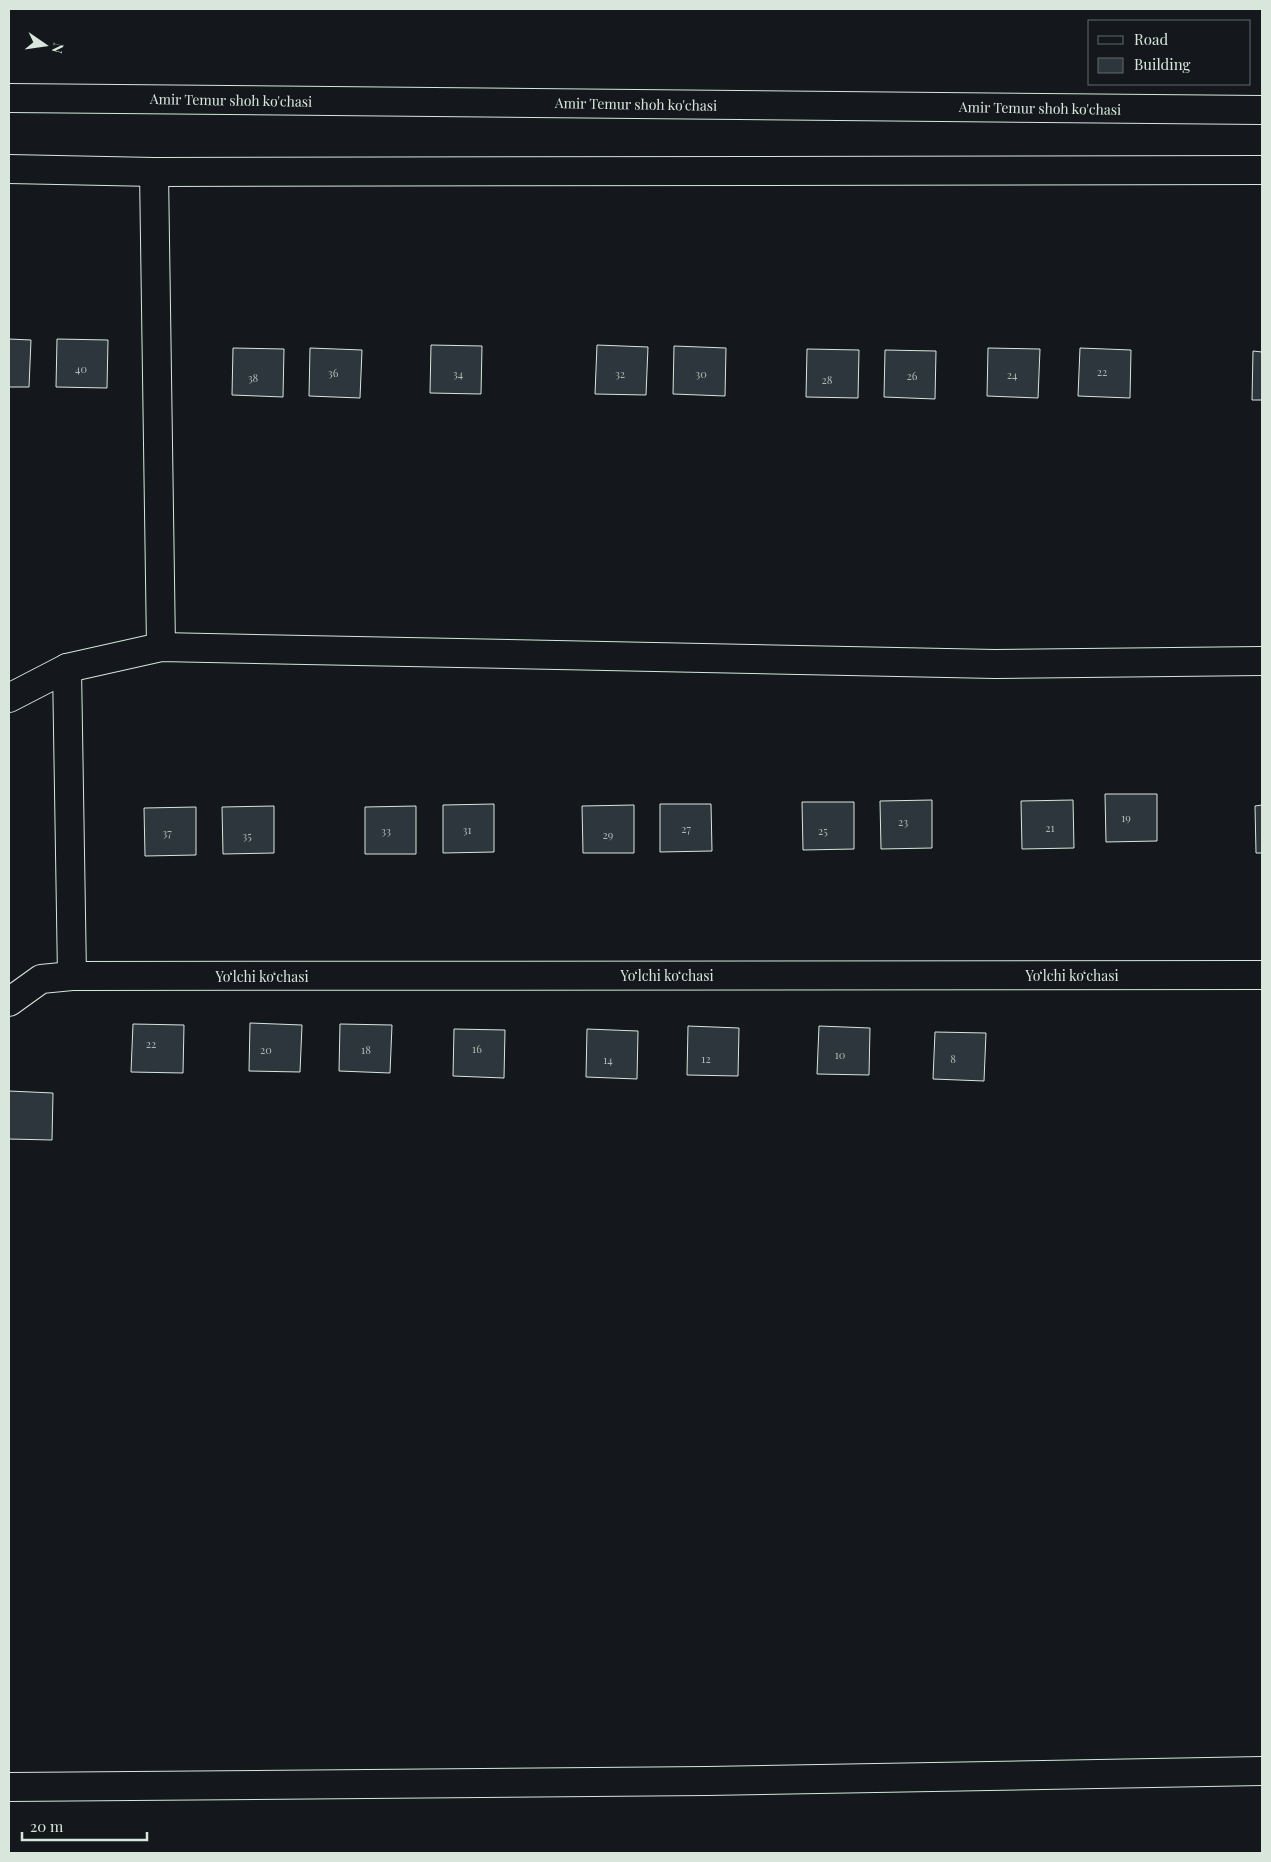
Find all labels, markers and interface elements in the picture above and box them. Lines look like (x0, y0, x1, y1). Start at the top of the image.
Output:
north arrow (20, 20, 70, 70)
legend (1088, 20, 1251, 85)
text: Road (1134, 29, 1168, 49)
text: N (48, 41, 69, 55)
text: Building (1134, 54, 1191, 74)
street label: Amir Temur shoh ko'chasi (149, 89, 312, 111)
street label: Amir Temur shoh ko'chasi (554, 93, 717, 115)
street label: Amir Temur shoh ko'chasi (958, 97, 1121, 119)
house number: 40 (75, 361, 87, 376)
house number: 22 (1097, 364, 1107, 379)
house number: 36 (328, 365, 339, 380)
house number: 34 (453, 366, 464, 381)
house number: 32 (615, 366, 625, 381)
house number: 30 (695, 366, 707, 381)
house number: 24 (1007, 367, 1018, 382)
house number: 26 (907, 368, 918, 383)
house number: 38 (248, 370, 259, 385)
house number: 28 (822, 372, 833, 387)
house number: 19 (1121, 810, 1131, 825)
house number: 23 (898, 814, 908, 829)
house number: 21 (1045, 820, 1055, 835)
house number: 27 (681, 821, 691, 836)
house number: 31 (462, 822, 472, 837)
house number: 33 (381, 823, 391, 838)
house number: 25 (818, 823, 828, 838)
house number: 37 (162, 825, 172, 840)
house number: 29 (603, 827, 614, 842)
house number: 35 (242, 828, 252, 843)
street label: Yoʻlchi koʻchasi (619, 966, 714, 985)
street label: Yoʻlchi koʻchasi (1024, 966, 1119, 985)
street label: Yoʻlchi koʻchasi (214, 967, 309, 986)
house number: 22 (146, 1036, 156, 1051)
house number: 16 (472, 1041, 482, 1056)
house number: 20 (260, 1042, 272, 1057)
house number: 18 (361, 1042, 371, 1057)
house number: 10 (835, 1047, 846, 1062)
house number: 12 (701, 1051, 711, 1066)
house number: 8 (950, 1051, 956, 1066)
house number: 14 (603, 1052, 613, 1067)
scale bar (22, 1810, 148, 1842)
text: 20 m (30, 1816, 64, 1836)

